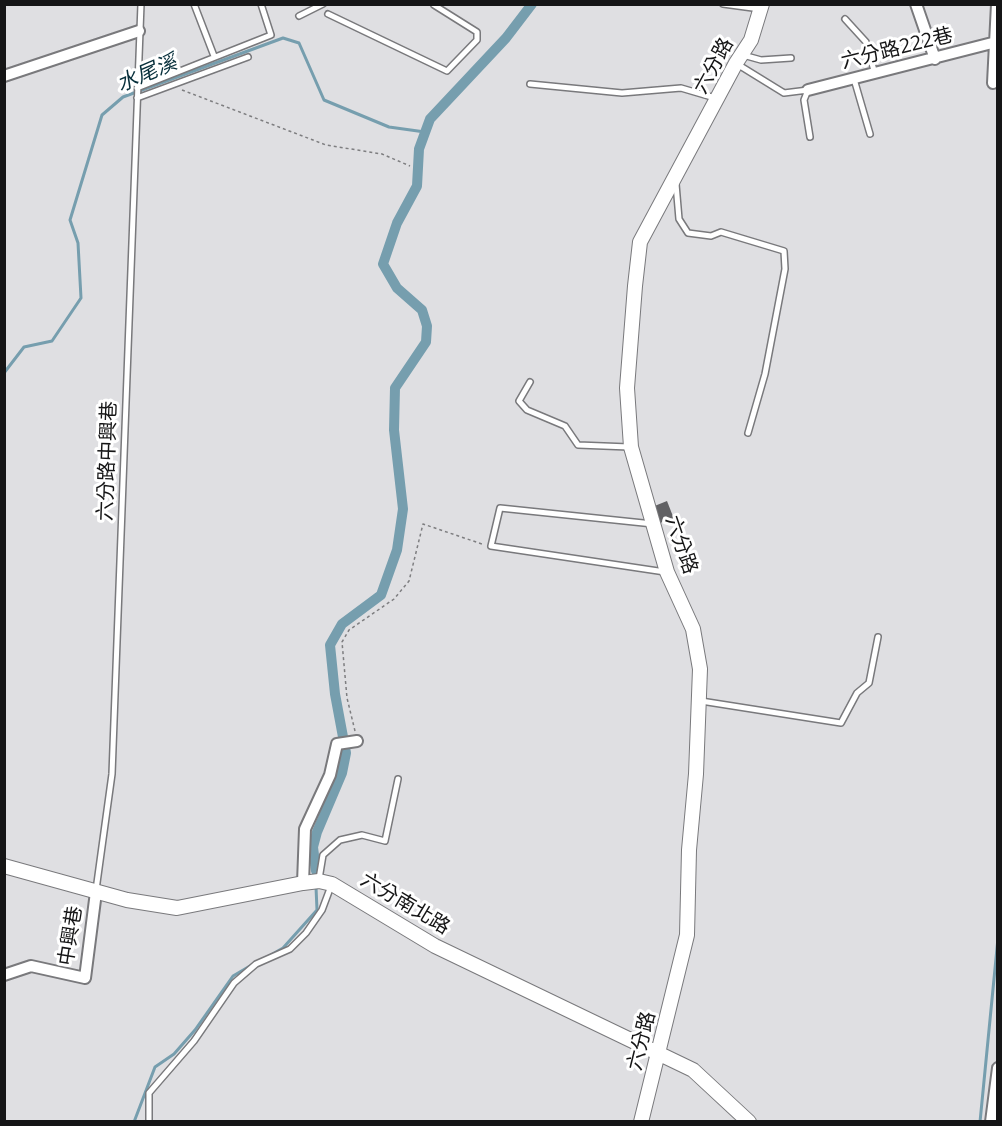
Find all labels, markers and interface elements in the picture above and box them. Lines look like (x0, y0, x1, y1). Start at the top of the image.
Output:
street label: 六分路222巷 (839, 24, 955, 74)
street label: 六分路 (689, 34, 739, 98)
water label: 水尾溪 (113, 50, 181, 98)
street label: 六分路中興巷 (94, 401, 122, 521)
street label: 六分路 (660, 513, 702, 577)
street label: 六分南北路 (356, 868, 454, 940)
street label: 中興巷 (54, 904, 88, 968)
street label: 六分路 (623, 1009, 661, 1073)

